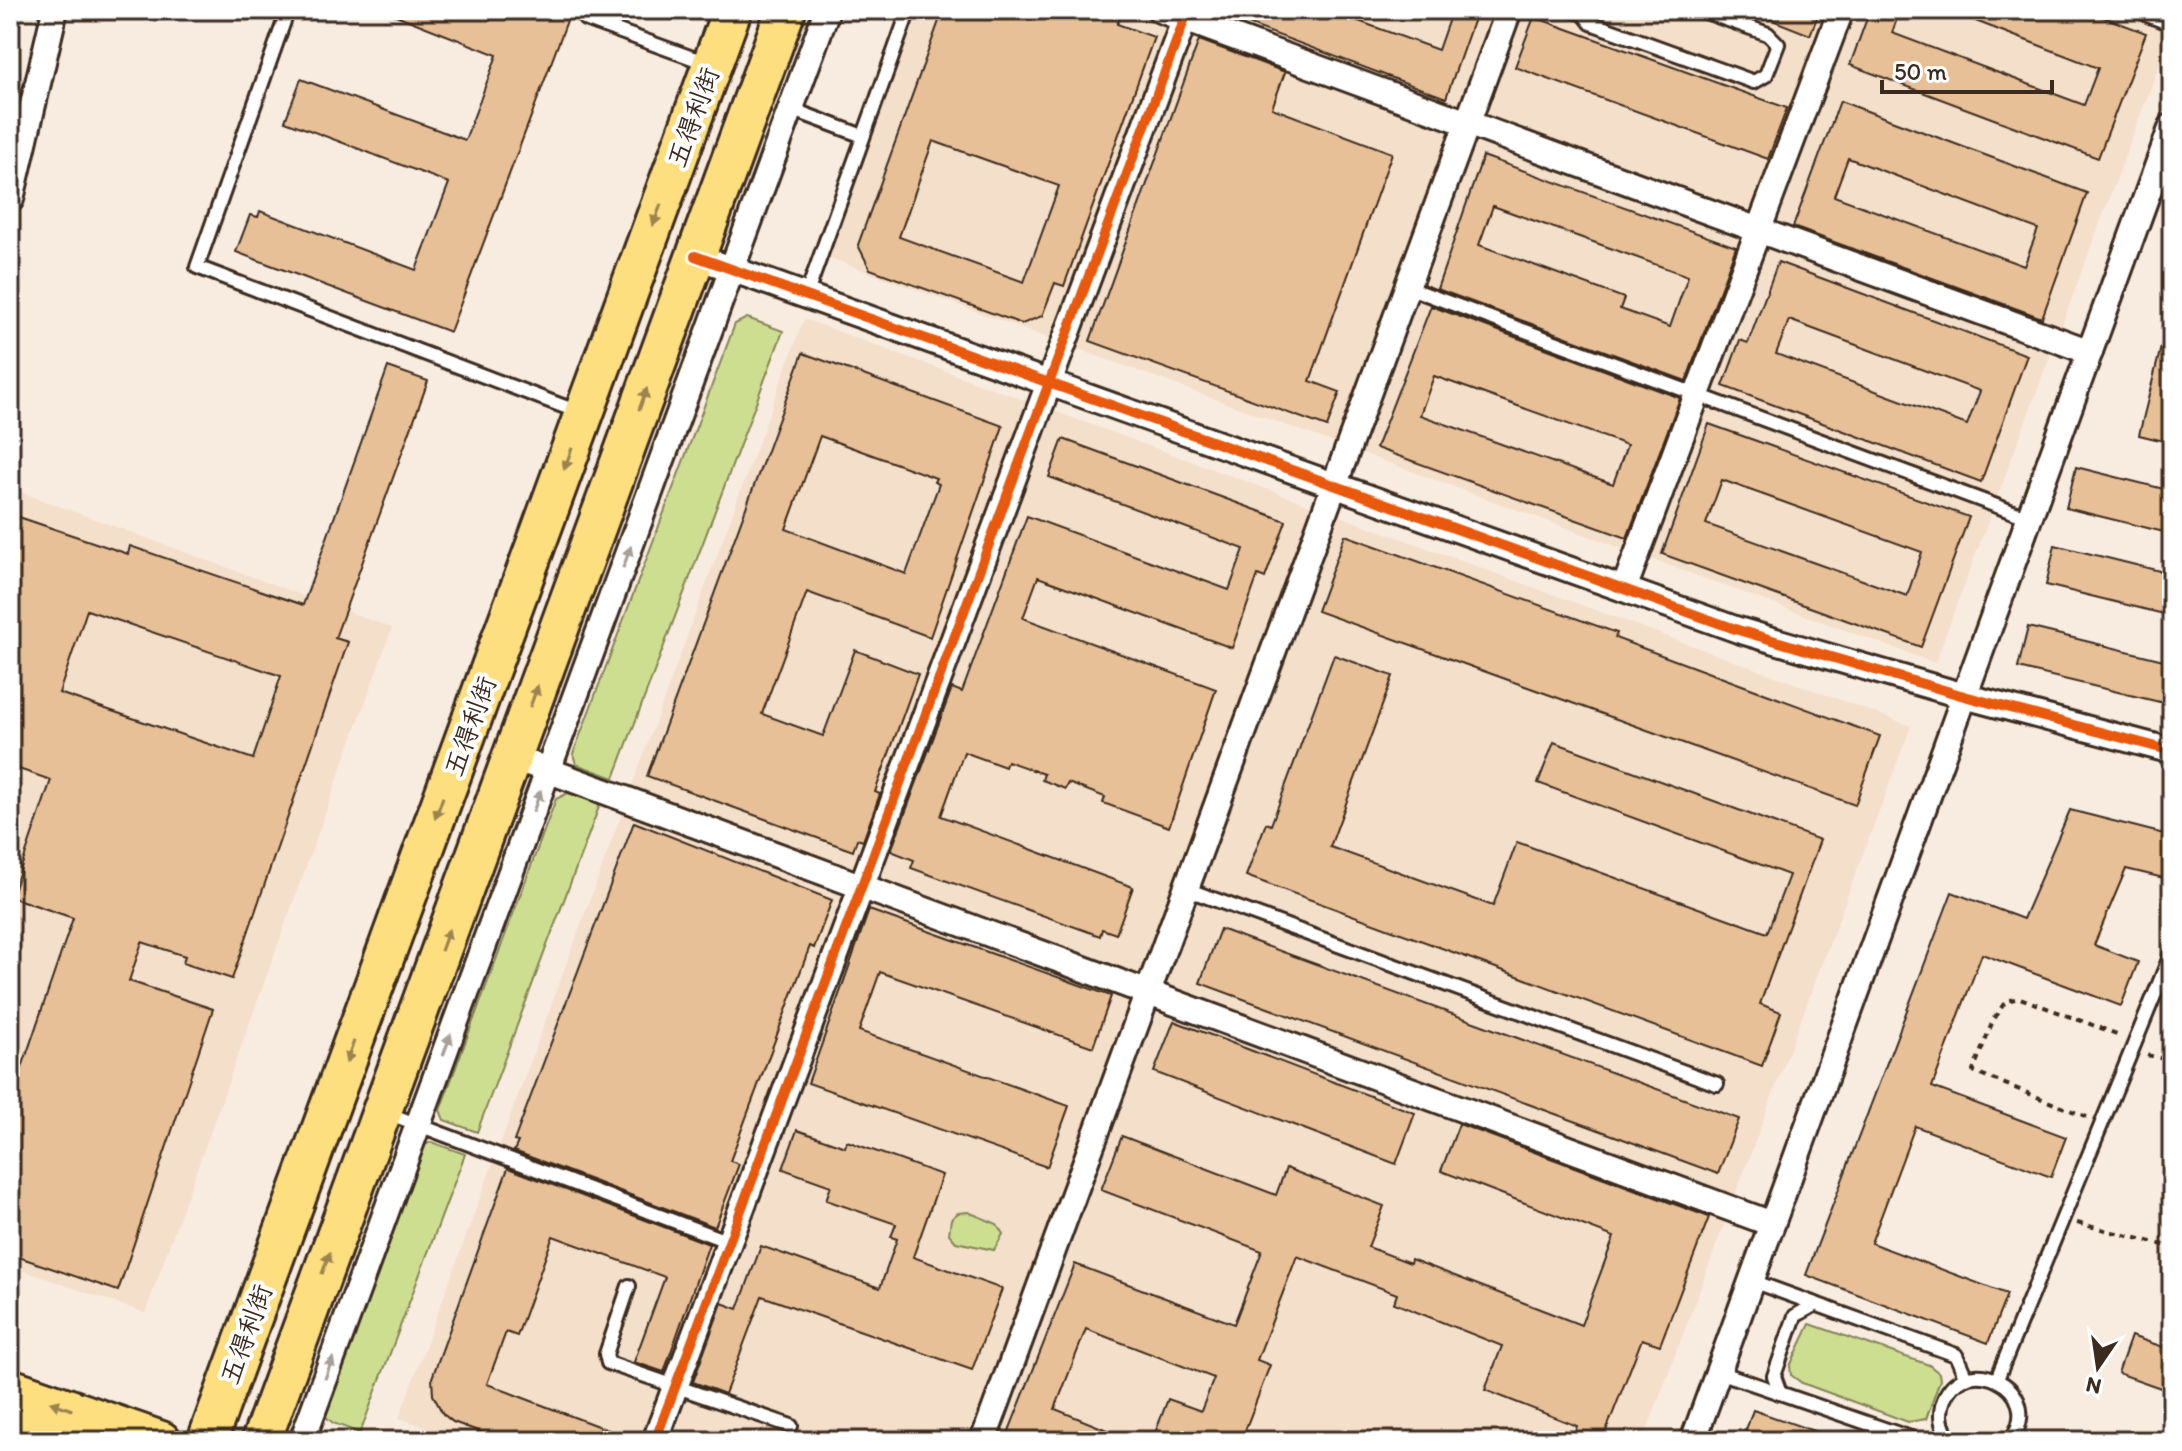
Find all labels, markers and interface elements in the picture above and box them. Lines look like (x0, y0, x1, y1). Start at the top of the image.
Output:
scale bar (1882, 44, 2052, 94)
text: 50 m (1894, 57, 1947, 86)
street label: 五得利街 (660, 63, 726, 171)
one-way arrow (650, 203, 663, 227)
one-way arrow (637, 387, 650, 411)
one-way arrow (561, 447, 573, 471)
one-way arrow (621, 545, 634, 569)
street label: 五得利街 (437, 672, 503, 780)
one-way arrow (528, 684, 541, 708)
one-way arrow (531, 789, 544, 813)
one-way arrow (432, 796, 445, 820)
one-way arrow (439, 928, 451, 952)
one-way arrow (442, 1033, 454, 1057)
one-way arrow (343, 1040, 355, 1064)
one-way arrow (320, 1250, 333, 1274)
street label: 五得利街 (213, 1280, 279, 1388)
north arrow (2058, 1327, 2138, 1407)
one-way arrow (323, 1356, 336, 1380)
text: N (2083, 1371, 2104, 1401)
one-way arrow (49, 1399, 73, 1412)

